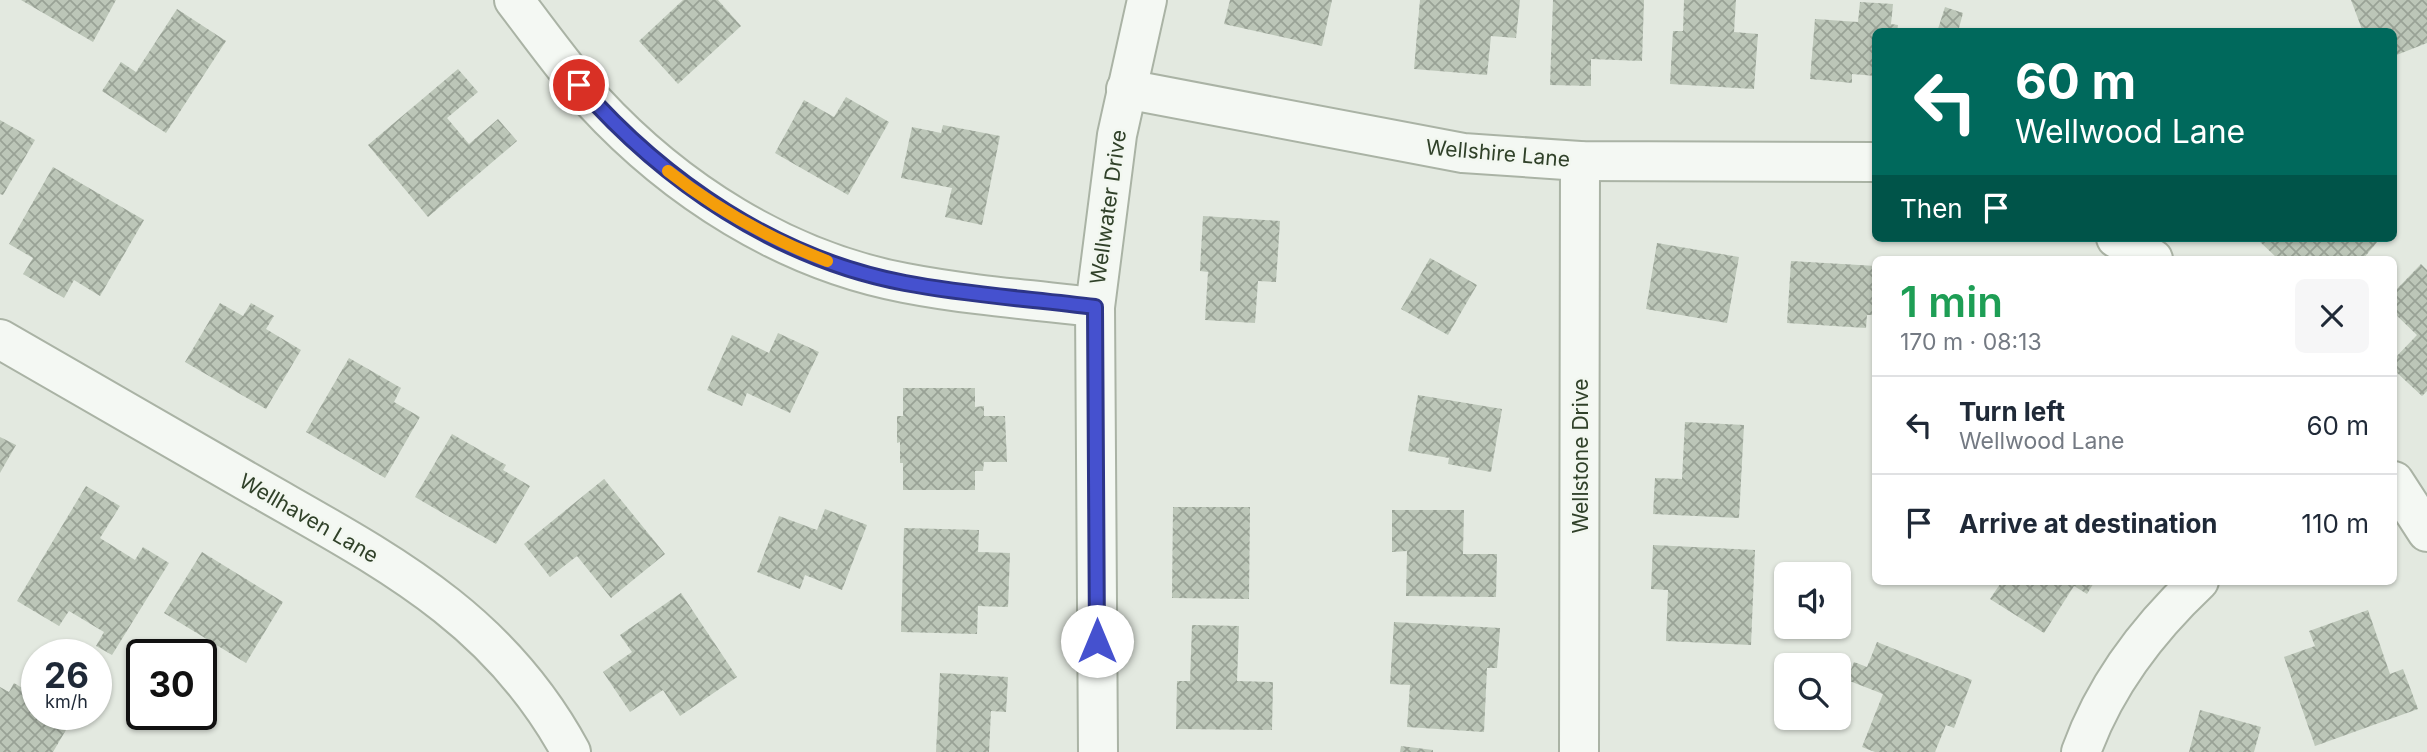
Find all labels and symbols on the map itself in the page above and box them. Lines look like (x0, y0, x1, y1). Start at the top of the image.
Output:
pin (549, 55, 609, 115)
street label: Wellwater Drive (1085, 128, 1131, 286)
street label: Wellshire Lane (1425, 134, 1571, 172)
street label: Wellstone Drive (1568, 378, 1593, 534)
street label: Wellhaven Lane (235, 468, 383, 568)
position arrow (1060, 604, 1134, 678)
speed limit sign: 30 (126, 639, 217, 730)

